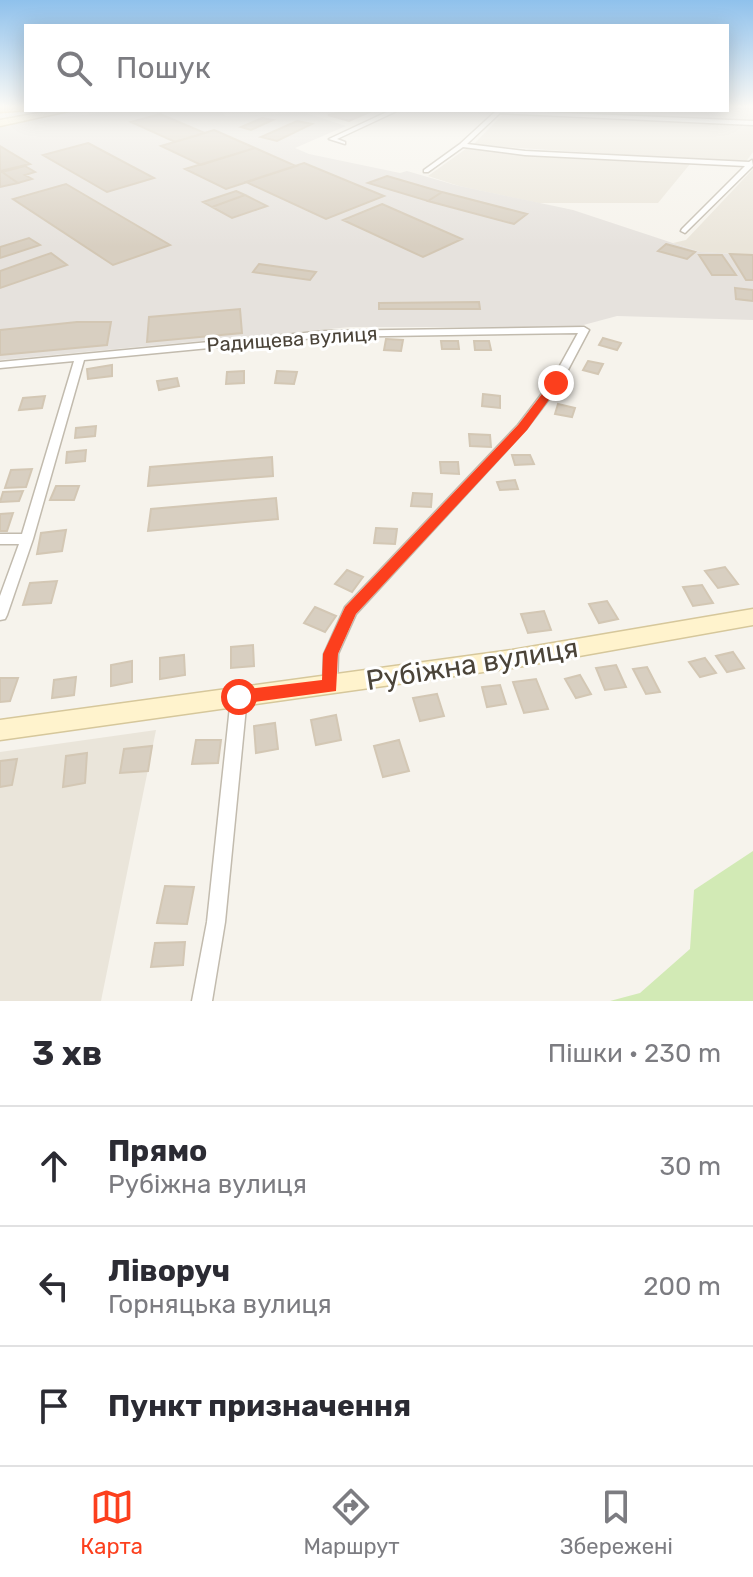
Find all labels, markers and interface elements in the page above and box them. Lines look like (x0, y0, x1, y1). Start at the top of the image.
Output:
search box (24, 24, 729, 112)
icon: search (52, 46, 96, 90)
text: Пошук (116, 50, 211, 86)
street label: Радищева вулиця (206, 321, 378, 357)
route end (538, 365, 574, 401)
street label: Рубіжна вулиця (364, 631, 580, 697)
route start (221, 679, 257, 715)
text: 3 хв (32, 1033, 102, 1074)
text: Пішки · 230 m (548, 1038, 721, 1069)
text: Прямо (108, 1133, 207, 1169)
icon: ahead (32, 1144, 76, 1188)
text: 30 m (659, 1151, 721, 1182)
text: Рубіжна вулиця (108, 1169, 307, 1200)
text: Ліворуч (108, 1253, 230, 1289)
icon: left (32, 1264, 76, 1308)
text: 200 m (643, 1271, 721, 1302)
text: Горняцька вулиця (108, 1289, 332, 1320)
icon: arrive (32, 1384, 76, 1428)
text: Пункт призначення (108, 1388, 411, 1424)
tab: Карта (80, 1485, 143, 1560)
tab: Маршрут (303, 1485, 399, 1560)
tab: Збережені (560, 1485, 673, 1560)

